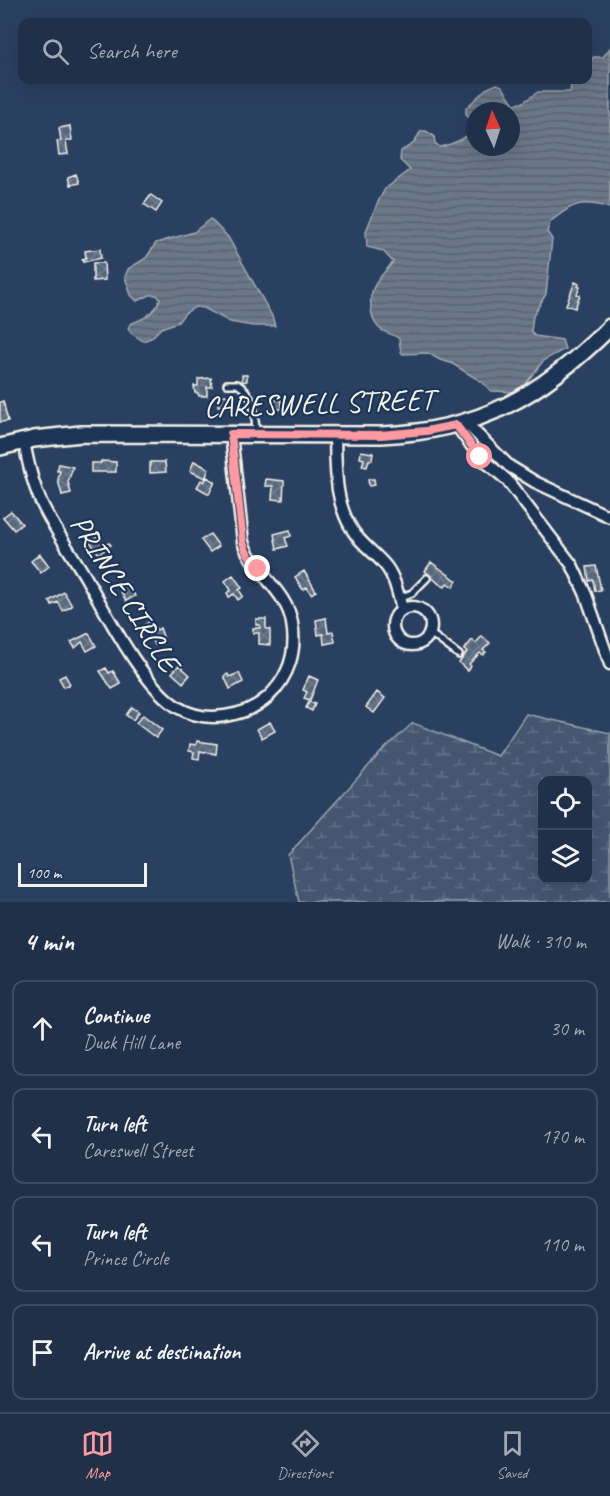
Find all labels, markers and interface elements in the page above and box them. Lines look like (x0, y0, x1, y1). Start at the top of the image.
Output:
search box (18, 18, 592, 84)
icon: search (39, 35, 72, 68)
text: Search here (87, 37, 177, 65)
north arrow (466, 102, 520, 156)
street label: CARESWELL STREET (203, 380, 441, 426)
route start (466, 443, 492, 469)
street label: PRINCE CIRCLE (62, 508, 190, 682)
route end (244, 555, 270, 581)
map controls (538, 776, 592, 884)
button: locate (538, 776, 592, 830)
button: layers (538, 830, 592, 884)
scale bar (18, 860, 147, 888)
text: 100 m (27, 863, 61, 883)
text: 4 min (24, 925, 74, 958)
text: Walk · 310 m (496, 929, 586, 954)
text: Continue (83, 1002, 149, 1030)
icon: ahead (26, 1012, 59, 1045)
text: 30 m (550, 1016, 584, 1041)
text: Duck Hill Lane (83, 1030, 180, 1055)
text: Turn left (83, 1110, 147, 1138)
icon: left (26, 1120, 59, 1153)
text: 170 m (541, 1124, 584, 1149)
text: Careswell Street (83, 1138, 193, 1163)
text: Turn left (83, 1218, 147, 1246)
icon: left (26, 1228, 59, 1261)
text: 110 m (541, 1232, 584, 1257)
text: Prince Circle (83, 1246, 168, 1271)
icon: arrive (26, 1336, 59, 1369)
text: Arrive at destination (83, 1338, 240, 1366)
tab: Map (81, 1427, 114, 1483)
tab: Directions (277, 1427, 333, 1483)
tab: Saved (496, 1427, 529, 1483)

